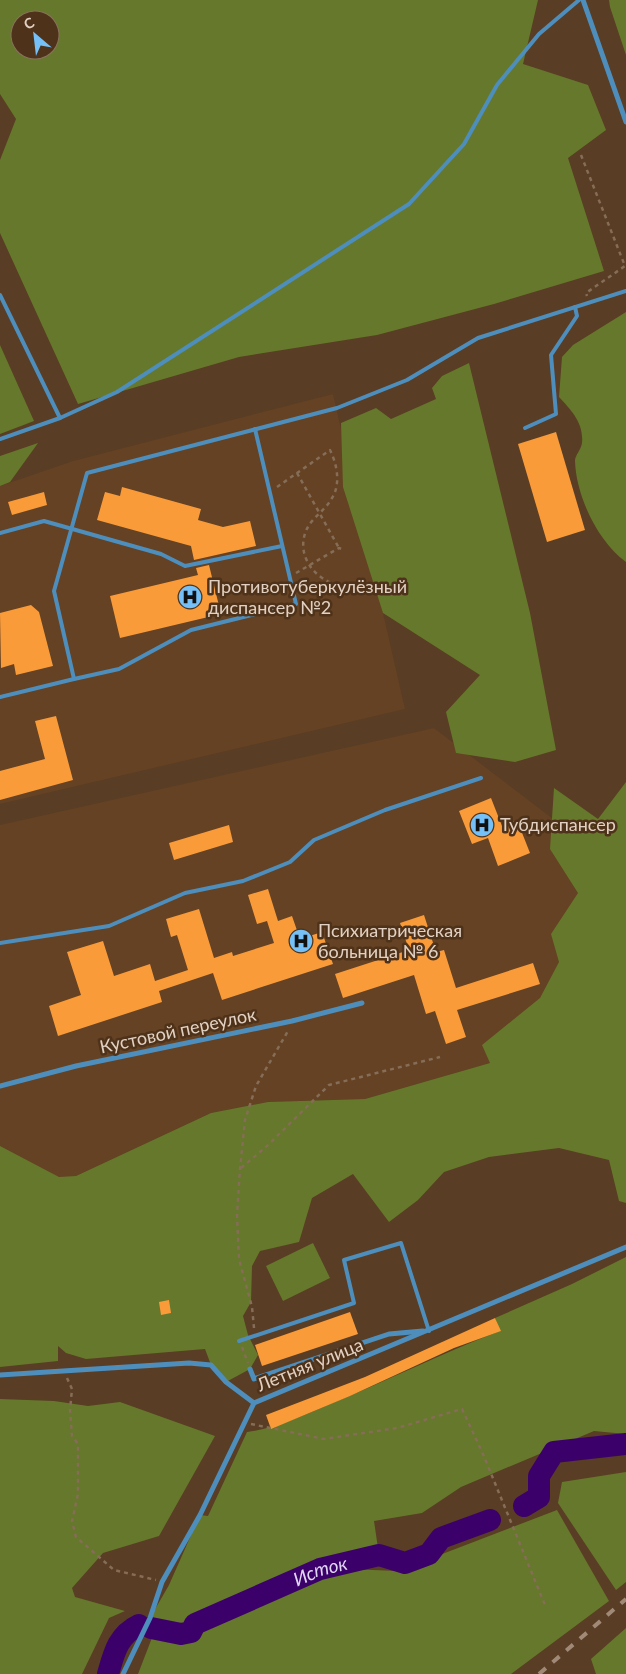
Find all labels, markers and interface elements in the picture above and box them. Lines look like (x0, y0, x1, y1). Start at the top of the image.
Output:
north arrow (10, 10, 60, 60)
text: С (21, 13, 37, 33)
place label: Противотуберкулёзный диспансер №2 (208, 575, 407, 618)
hospital icon: Противотуберкулёзный диспансер №2 (177, 584, 203, 610)
hospital icon: Тубдиспансер (469, 812, 495, 838)
place label: Тубдиспансер (500, 813, 616, 835)
place label: Психиатрическая больница № 6 (318, 919, 462, 962)
hospital icon: Психиатрическая больница № 6 (288, 928, 314, 954)
street label: Кустовой переулок (98, 1003, 259, 1057)
street label: Летняя улица (252, 1333, 366, 1396)
water label: Исток (289, 1551, 350, 1590)

